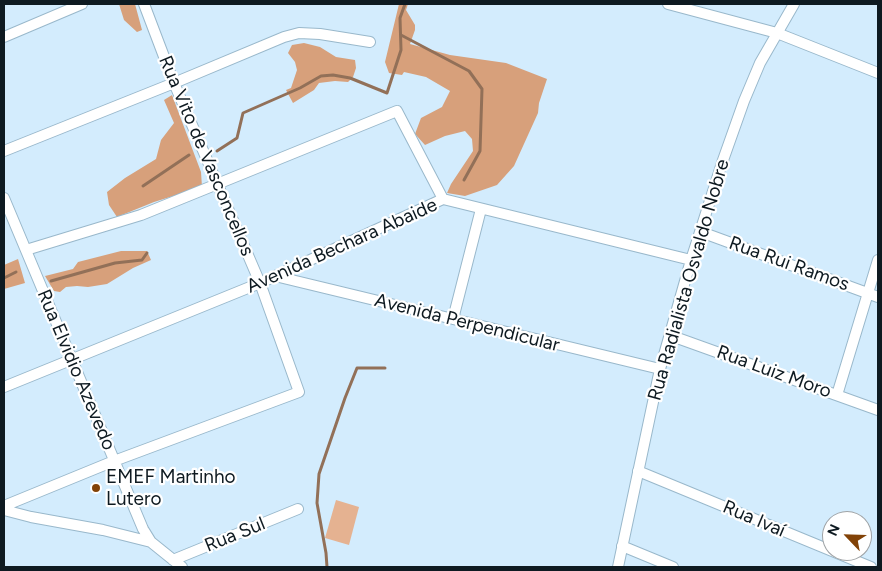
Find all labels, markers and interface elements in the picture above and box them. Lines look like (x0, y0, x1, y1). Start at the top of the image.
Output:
street label: Rua Vito de Vasconcellos (153, 52, 259, 260)
street label: Rua Radialista Osvaldo Nobre (644, 157, 734, 403)
street label: Avenida Bechara Abaide (243, 194, 441, 298)
street label: Rua Rui Ramos (726, 232, 852, 296)
street label: Rua Elvidio Azevedo (32, 286, 120, 454)
street label: Avenida Perpendicular (372, 289, 562, 357)
street label: Rua Luiz Moro (714, 341, 834, 403)
place label: EMEF Martinho Lutero (106, 466, 236, 510)
marker: EMEF Martinho Lutero (90, 482, 102, 494)
street label: Rua Ivaí (719, 496, 789, 542)
north arrow (822, 511, 872, 561)
street label: Rua Sul (201, 513, 269, 557)
text: N (824, 522, 844, 539)

